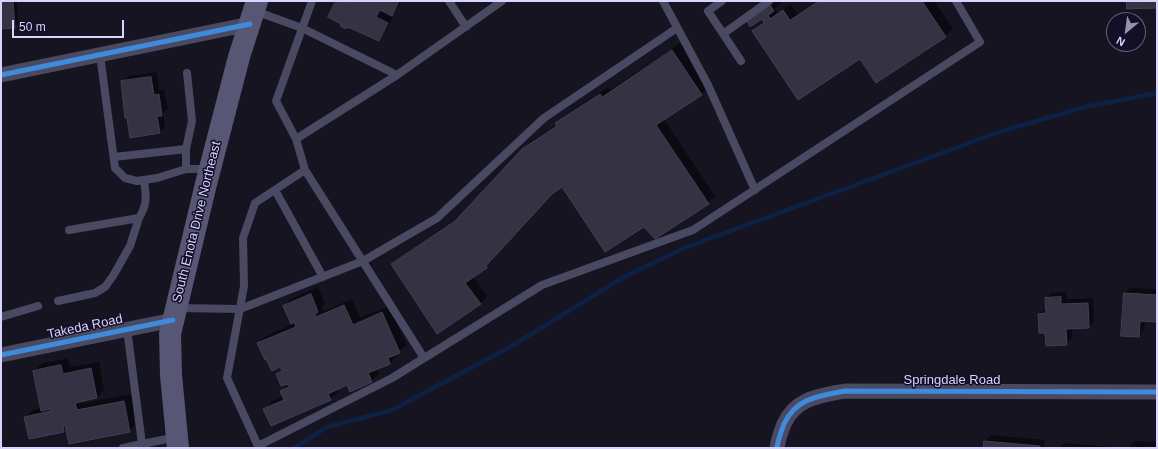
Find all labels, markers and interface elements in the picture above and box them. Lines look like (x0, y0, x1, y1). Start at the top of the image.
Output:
scale bar (14, 12, 126, 38)
north arrow (1106, 12, 1146, 52)
text: 50 m (19, 20, 46, 34)
text: N (1114, 34, 1127, 49)
street label: South Enota Drive Northeast (169, 140, 225, 304)
street label: Takeda Road (46, 311, 124, 343)
street label: Springdale Road (904, 372, 1000, 388)

